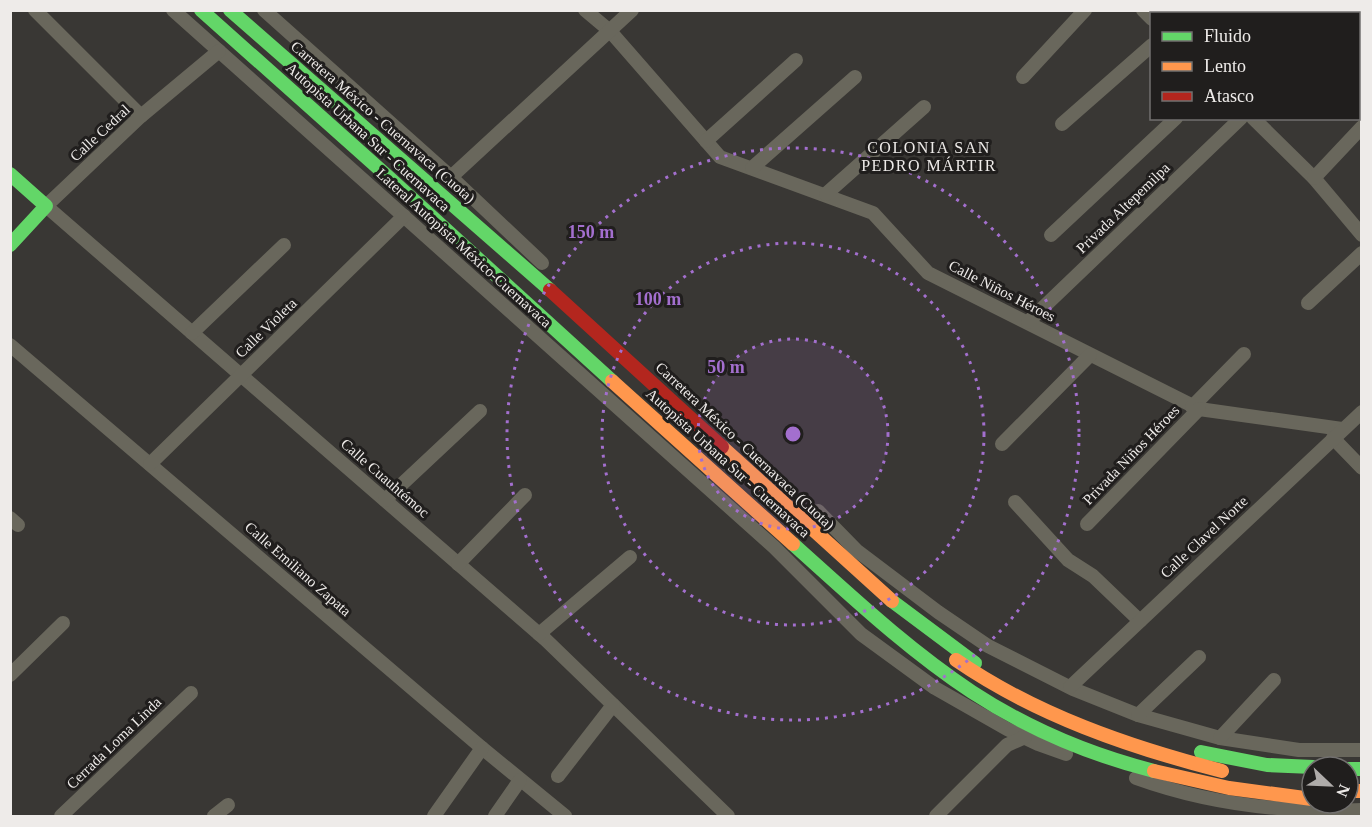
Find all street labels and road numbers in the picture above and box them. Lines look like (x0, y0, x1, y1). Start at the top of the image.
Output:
street label: Carretera México - Cuernavaca (Cuota) (287, 38, 478, 207)
street label: Autopista Urbana Sur - Cuernavaca (283, 59, 453, 215)
street label: Calle Cedral (67, 101, 133, 165)
street label: Privada Altepemilpa (1073, 159, 1173, 256)
street label: Lateral Autopista México-Cuernavaca (374, 165, 555, 331)
street label: Calle Niños Héroes (946, 257, 1058, 325)
street label: Calle Violeta (232, 295, 300, 361)
street label: Carretera México - Cuernavaca (Cuota) (652, 359, 838, 534)
street label: Autopista Urbana Sur - Cuernavaca (643, 385, 813, 541)
street label: Privada Niños Héroes (1080, 402, 1183, 508)
street label: Calle Cuauhtémoc (338, 435, 432, 521)
street label: Calle Clavel Norte (1157, 493, 1251, 581)
street label: Calle Emiliano Zapata (242, 519, 354, 620)
street label: Cerrada Loma Linda (64, 694, 165, 792)

